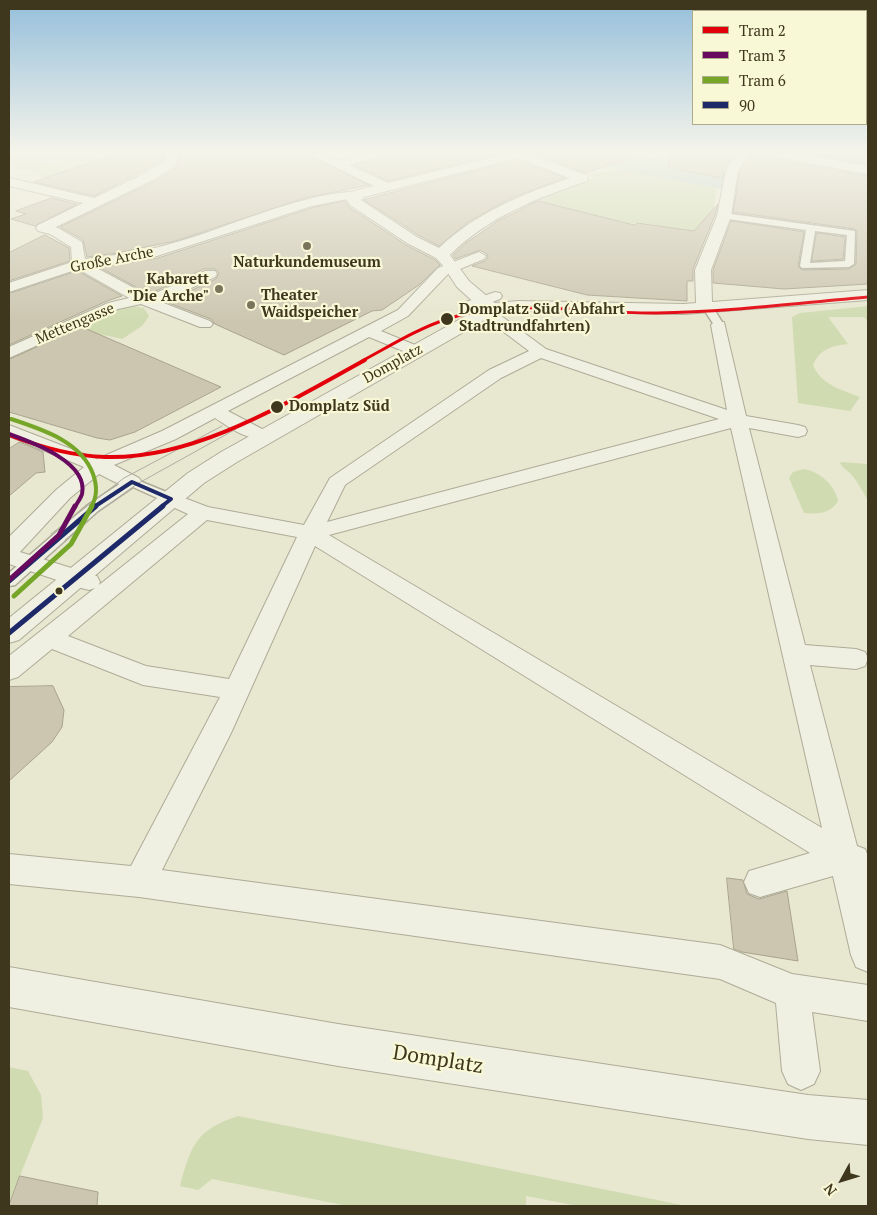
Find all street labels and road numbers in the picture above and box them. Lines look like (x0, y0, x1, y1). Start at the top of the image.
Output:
street label: Große Arche (69, 243, 155, 277)
street label: Mettengasse (33, 299, 117, 349)
street label: Domplatz (360, 340, 426, 388)
street label: Domplatz (391, 1040, 485, 1080)

